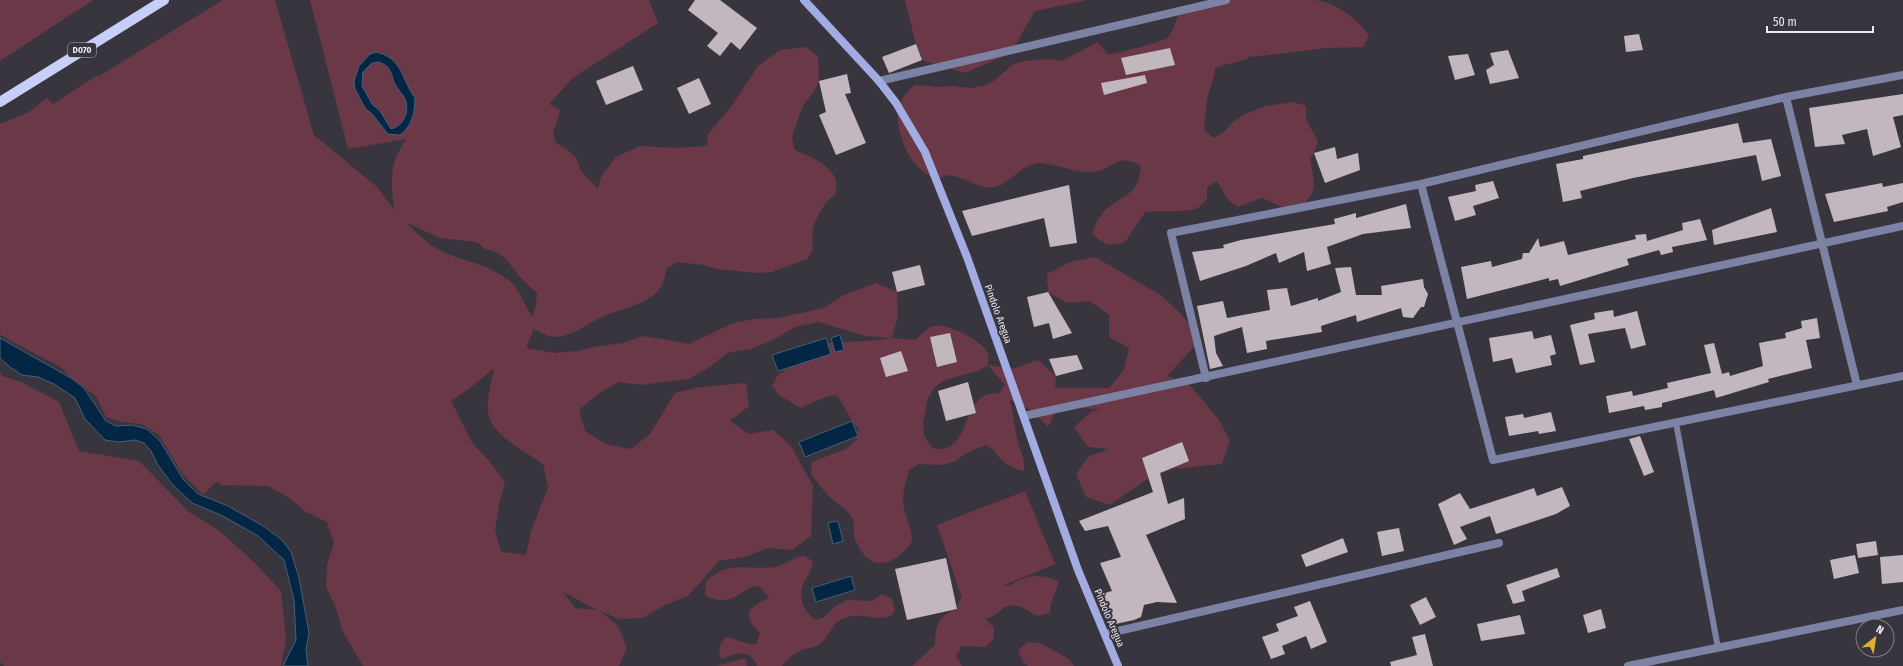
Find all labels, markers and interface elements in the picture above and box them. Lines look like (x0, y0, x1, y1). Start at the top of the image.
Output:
scale bar (1767, 8, 1873, 34)
text: 50 m (1773, 15, 1797, 29)
road number: D070 (68, 43, 96, 57)
street label: Pindolo Aregua (982, 283, 1014, 345)
street label: Pindolo Aregua (1091, 587, 1127, 649)
north arrow (1855, 618, 1895, 658)
text: N (1874, 622, 1886, 637)

